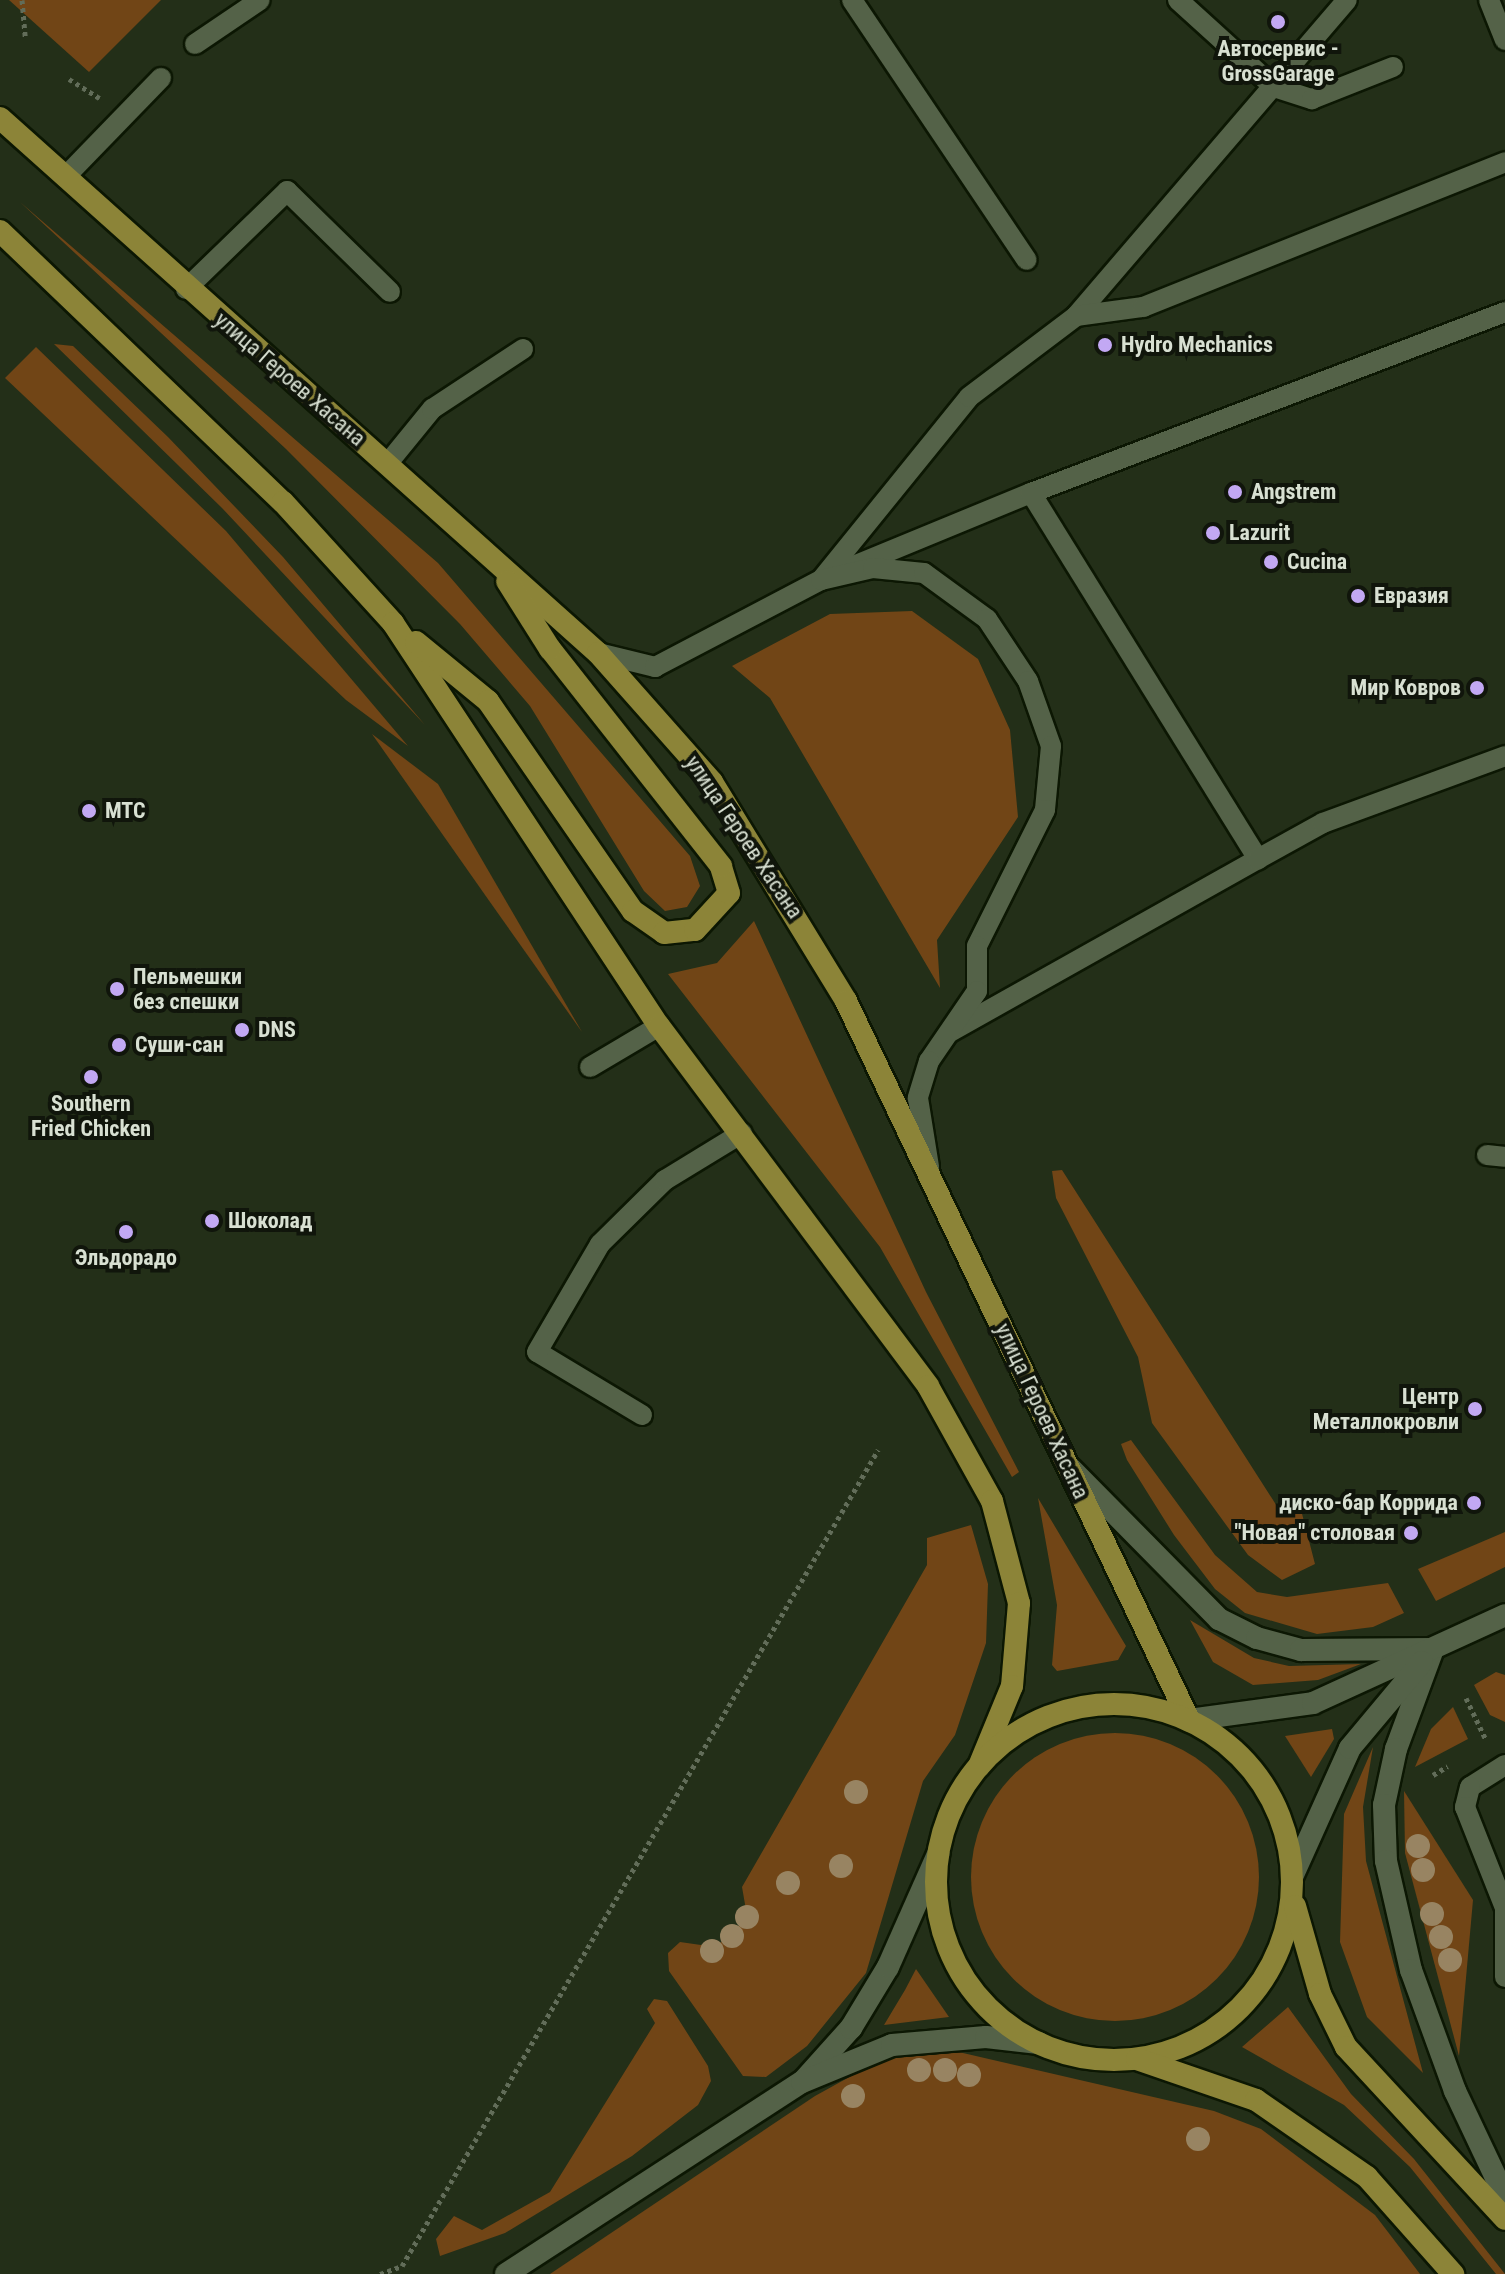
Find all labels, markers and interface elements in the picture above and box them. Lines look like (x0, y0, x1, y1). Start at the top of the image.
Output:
marker: Автосервис - GrossGarage (1269, 13, 1287, 31)
place label: Автосервис - GrossGarage (1217, 35, 1339, 86)
street label: улица Героев Хасана (209, 306, 371, 452)
place label: Hydro Mechanics (1121, 332, 1273, 358)
marker: Hydro Mechanics (1096, 336, 1114, 354)
place label: Angstrem (1251, 479, 1336, 505)
marker: Angstrem (1226, 483, 1244, 501)
place label: Lazurit (1229, 520, 1290, 546)
marker: Lazurit (1204, 524, 1222, 542)
place label: Cucina (1287, 549, 1347, 575)
marker: Cucina (1262, 553, 1280, 571)
place label: Евразия (1374, 583, 1449, 609)
marker: Евразия (1349, 587, 1367, 605)
place label: Мир Ковров (1351, 675, 1461, 701)
marker: Мир Ковров (1468, 679, 1486, 697)
street label: улица Героев Хасана (680, 751, 808, 923)
place label: МТС (105, 798, 146, 824)
marker: МТС (80, 802, 98, 820)
place label: Пельмешки без спешки (133, 963, 242, 1014)
marker: Пельмешки без спешки (108, 980, 126, 998)
place label: DNS (258, 1017, 296, 1043)
marker: DNS (233, 1021, 251, 1039)
place label: Суши-сан (135, 1032, 224, 1058)
marker: Суши-сан (110, 1036, 128, 1054)
marker: Southern Fried Chicken (82, 1068, 100, 1086)
place label: Southern Fried Chicken (31, 1090, 151, 1142)
place label: Шоколад (228, 1208, 312, 1234)
marker: Шоколад (203, 1212, 221, 1230)
marker: Эльдорадо (117, 1223, 135, 1241)
place label: Эльдорадо (75, 1245, 177, 1271)
street label: улица Героев Хасана (990, 1319, 1094, 1503)
place label: Центр Металлокровли (1313, 1383, 1459, 1434)
marker: Центр Металлокровли (1466, 1400, 1484, 1418)
place label: диско-бар Коррида (1279, 1490, 1458, 1516)
marker: диско-бар Коррида (1465, 1494, 1483, 1512)
place label: "Новая" столовая (1235, 1520, 1395, 1546)
marker: "Новая" столовая (1402, 1524, 1420, 1542)

